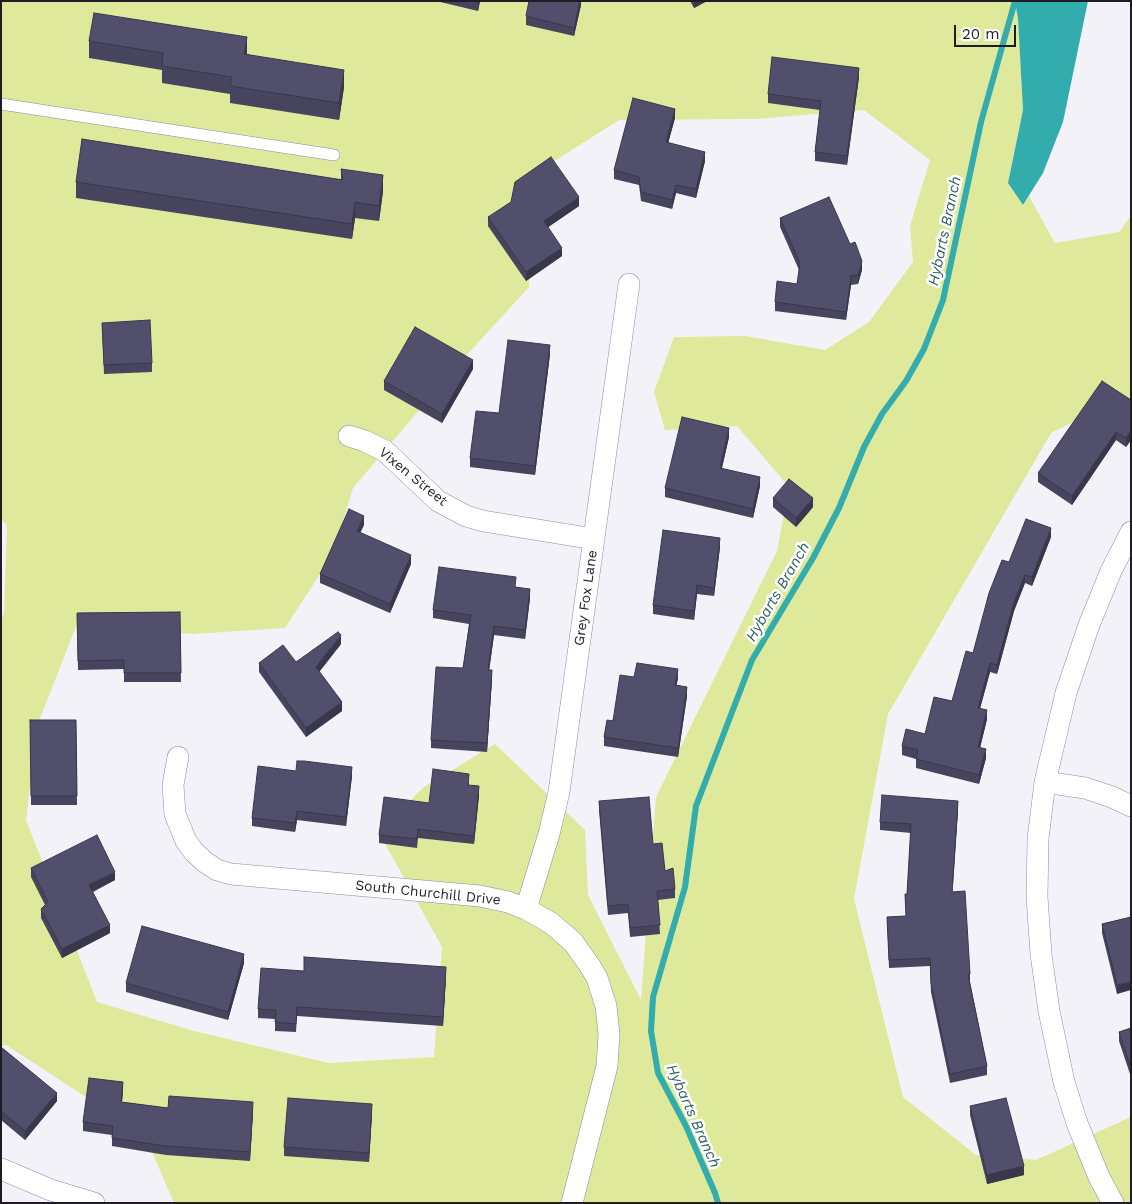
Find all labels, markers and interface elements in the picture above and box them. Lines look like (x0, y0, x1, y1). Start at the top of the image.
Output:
scale bar (957, 15, 1020, 47)
text: 20 m (962, 25, 1000, 43)
water label: Hybarts Branch (925, 175, 965, 287)
street label: Vixen Street (375, 444, 451, 510)
water label: Hybarts Branch (742, 539, 814, 645)
street label: Grey Fox Lane (571, 549, 601, 647)
street label: South Churchill Drive (354, 877, 502, 909)
water label: Hybarts Branch (662, 1061, 724, 1171)

